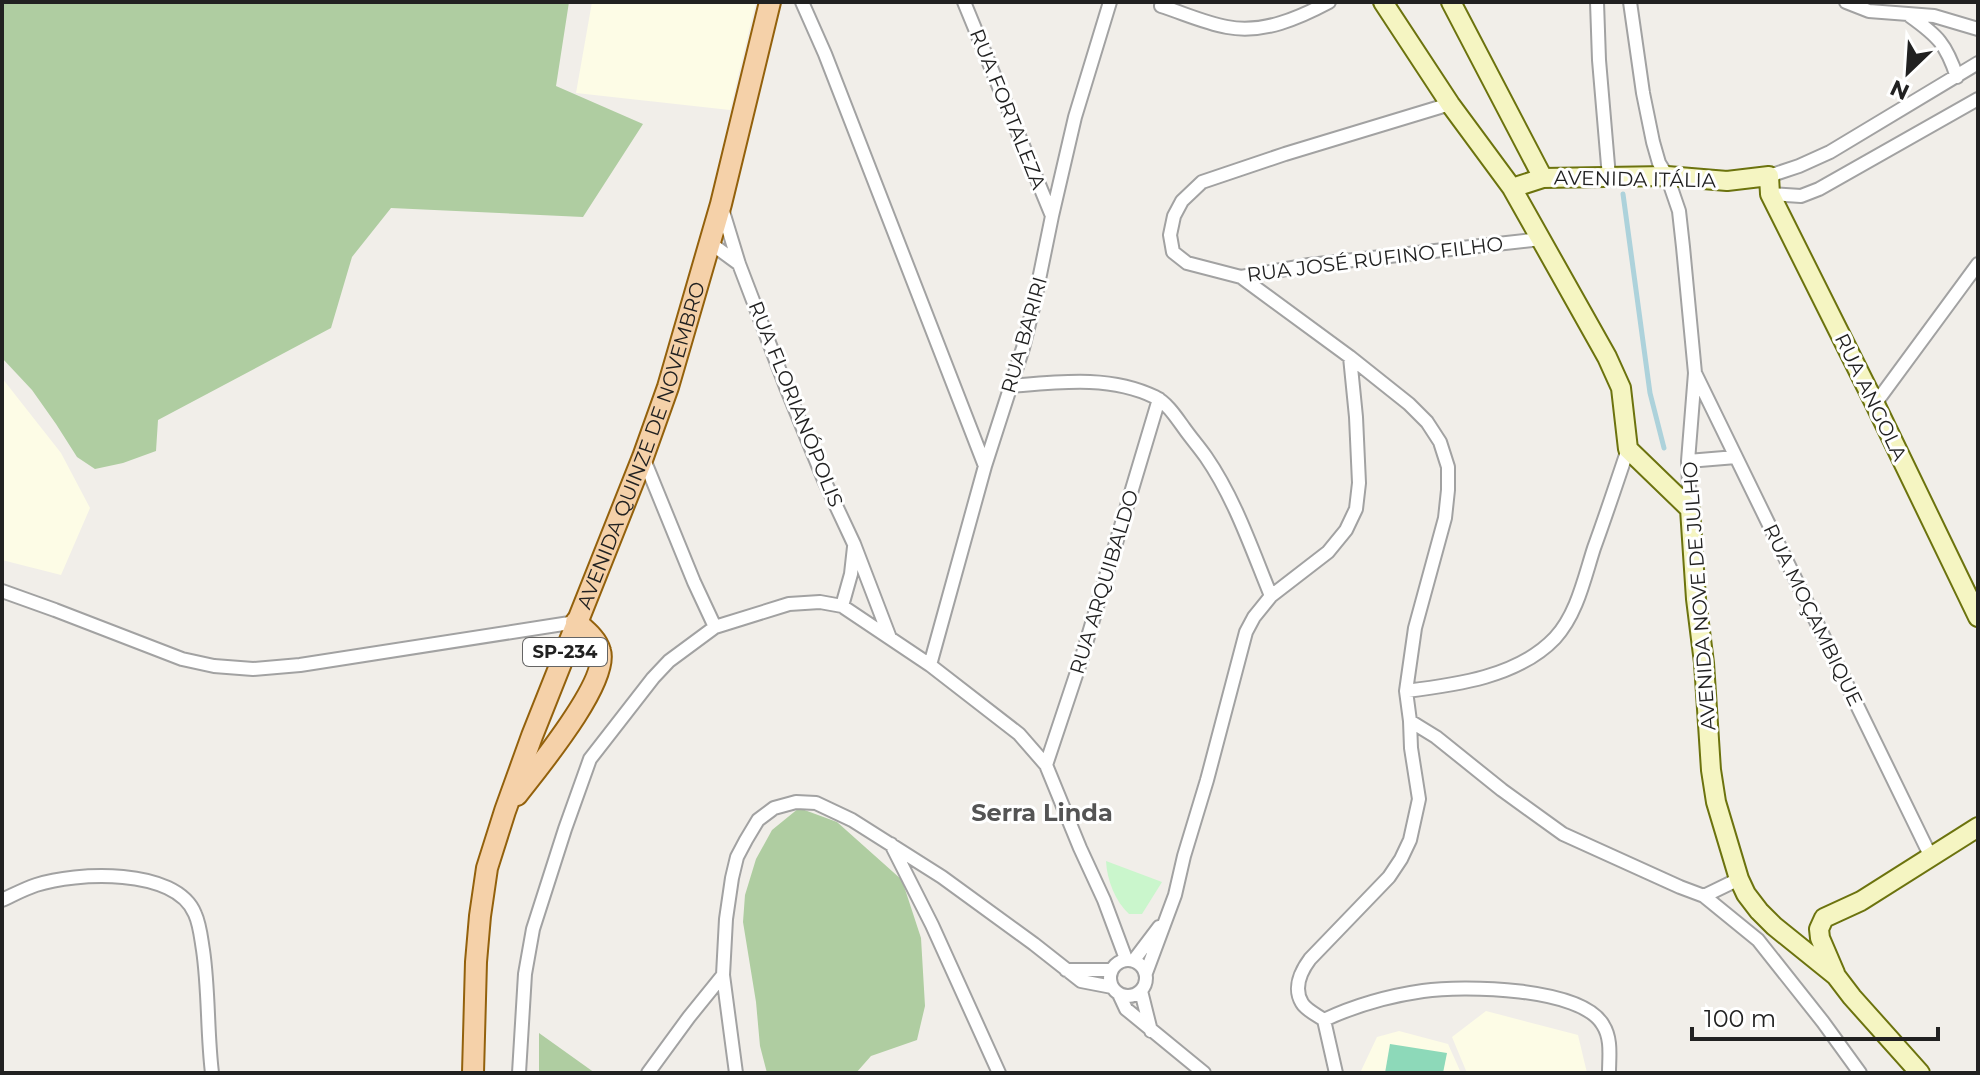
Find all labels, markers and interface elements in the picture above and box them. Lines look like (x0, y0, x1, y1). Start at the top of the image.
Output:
street label: RUA FORTALEZA (965, 25, 1051, 193)
north arrow (1868, 32, 1948, 112)
text: N (1886, 74, 1914, 106)
street label: AVENIDA ITÁLIA (1554, 166, 1717, 192)
street label: RUA JOSÉ RUFINO FILHO (1245, 231, 1505, 287)
street label: RUA BARIRI (996, 274, 1052, 396)
street label: AVENIDA QUINZE DE NOVEMBRO (572, 279, 710, 612)
street label: RUA FLORIANÓPOLIS (744, 298, 848, 510)
street label: RUA ANGOLA (1830, 329, 1912, 465)
street label: AVENIDA NOVE DE JULHO (1678, 461, 1720, 731)
street label: RUA ARQUIBALDO (1065, 487, 1143, 677)
street label: RUA MOÇAMBIQUE (1758, 520, 1868, 710)
road number: SP-234 (523, 638, 607, 666)
district label: Serra Linda (971, 798, 1113, 827)
scale bar (1692, 991, 1938, 1041)
text: 100 m (1704, 1004, 1776, 1033)

